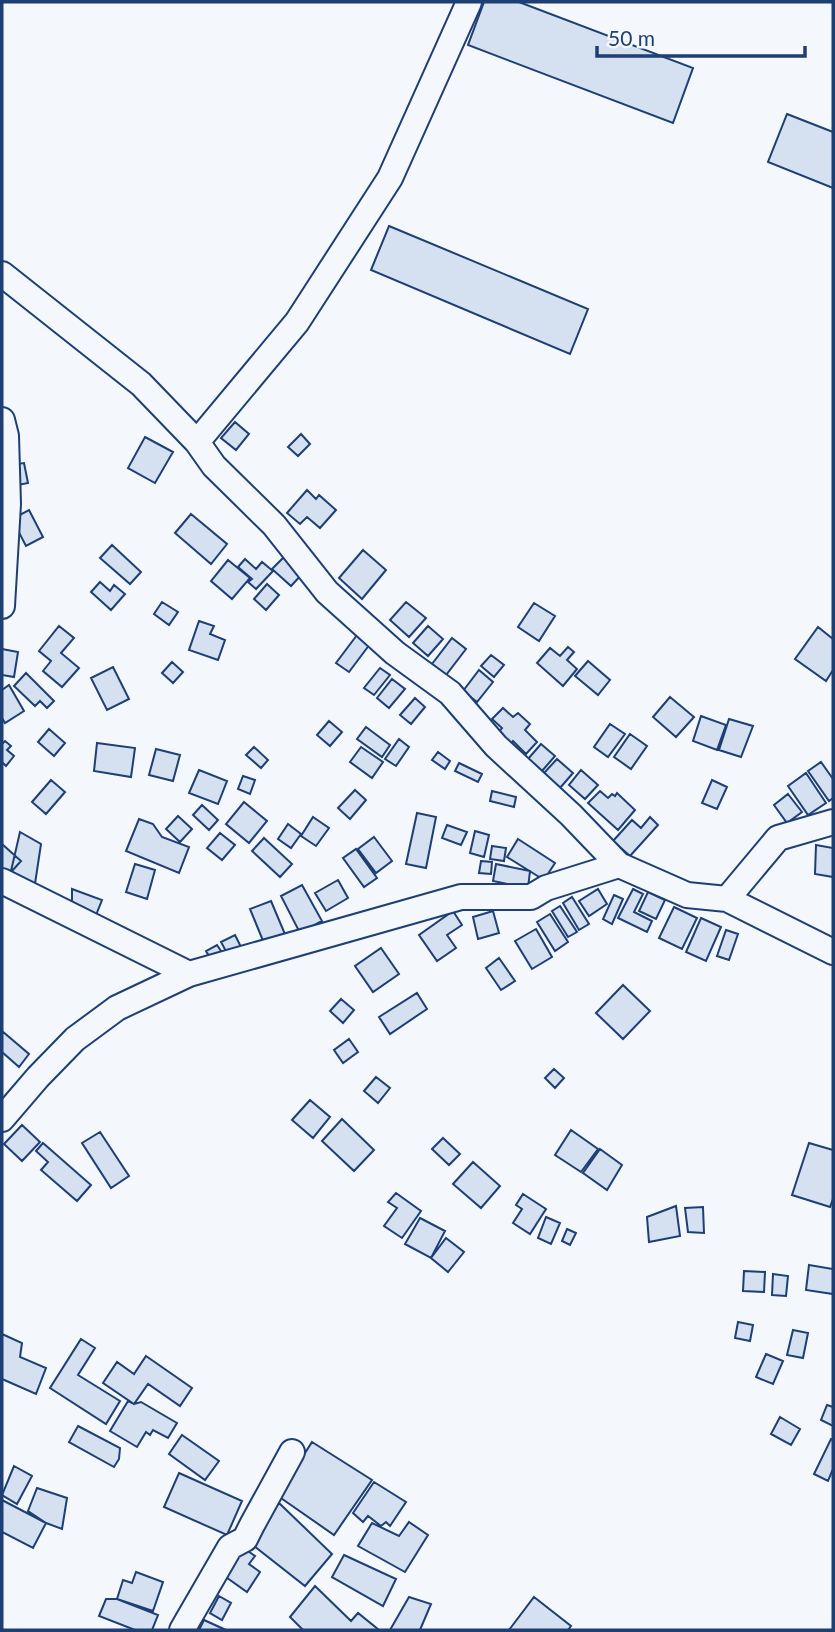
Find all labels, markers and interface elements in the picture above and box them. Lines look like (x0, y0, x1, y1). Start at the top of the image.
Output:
scale bar (597, 14, 805, 58)
text: 50 m (608, 25, 655, 50)

